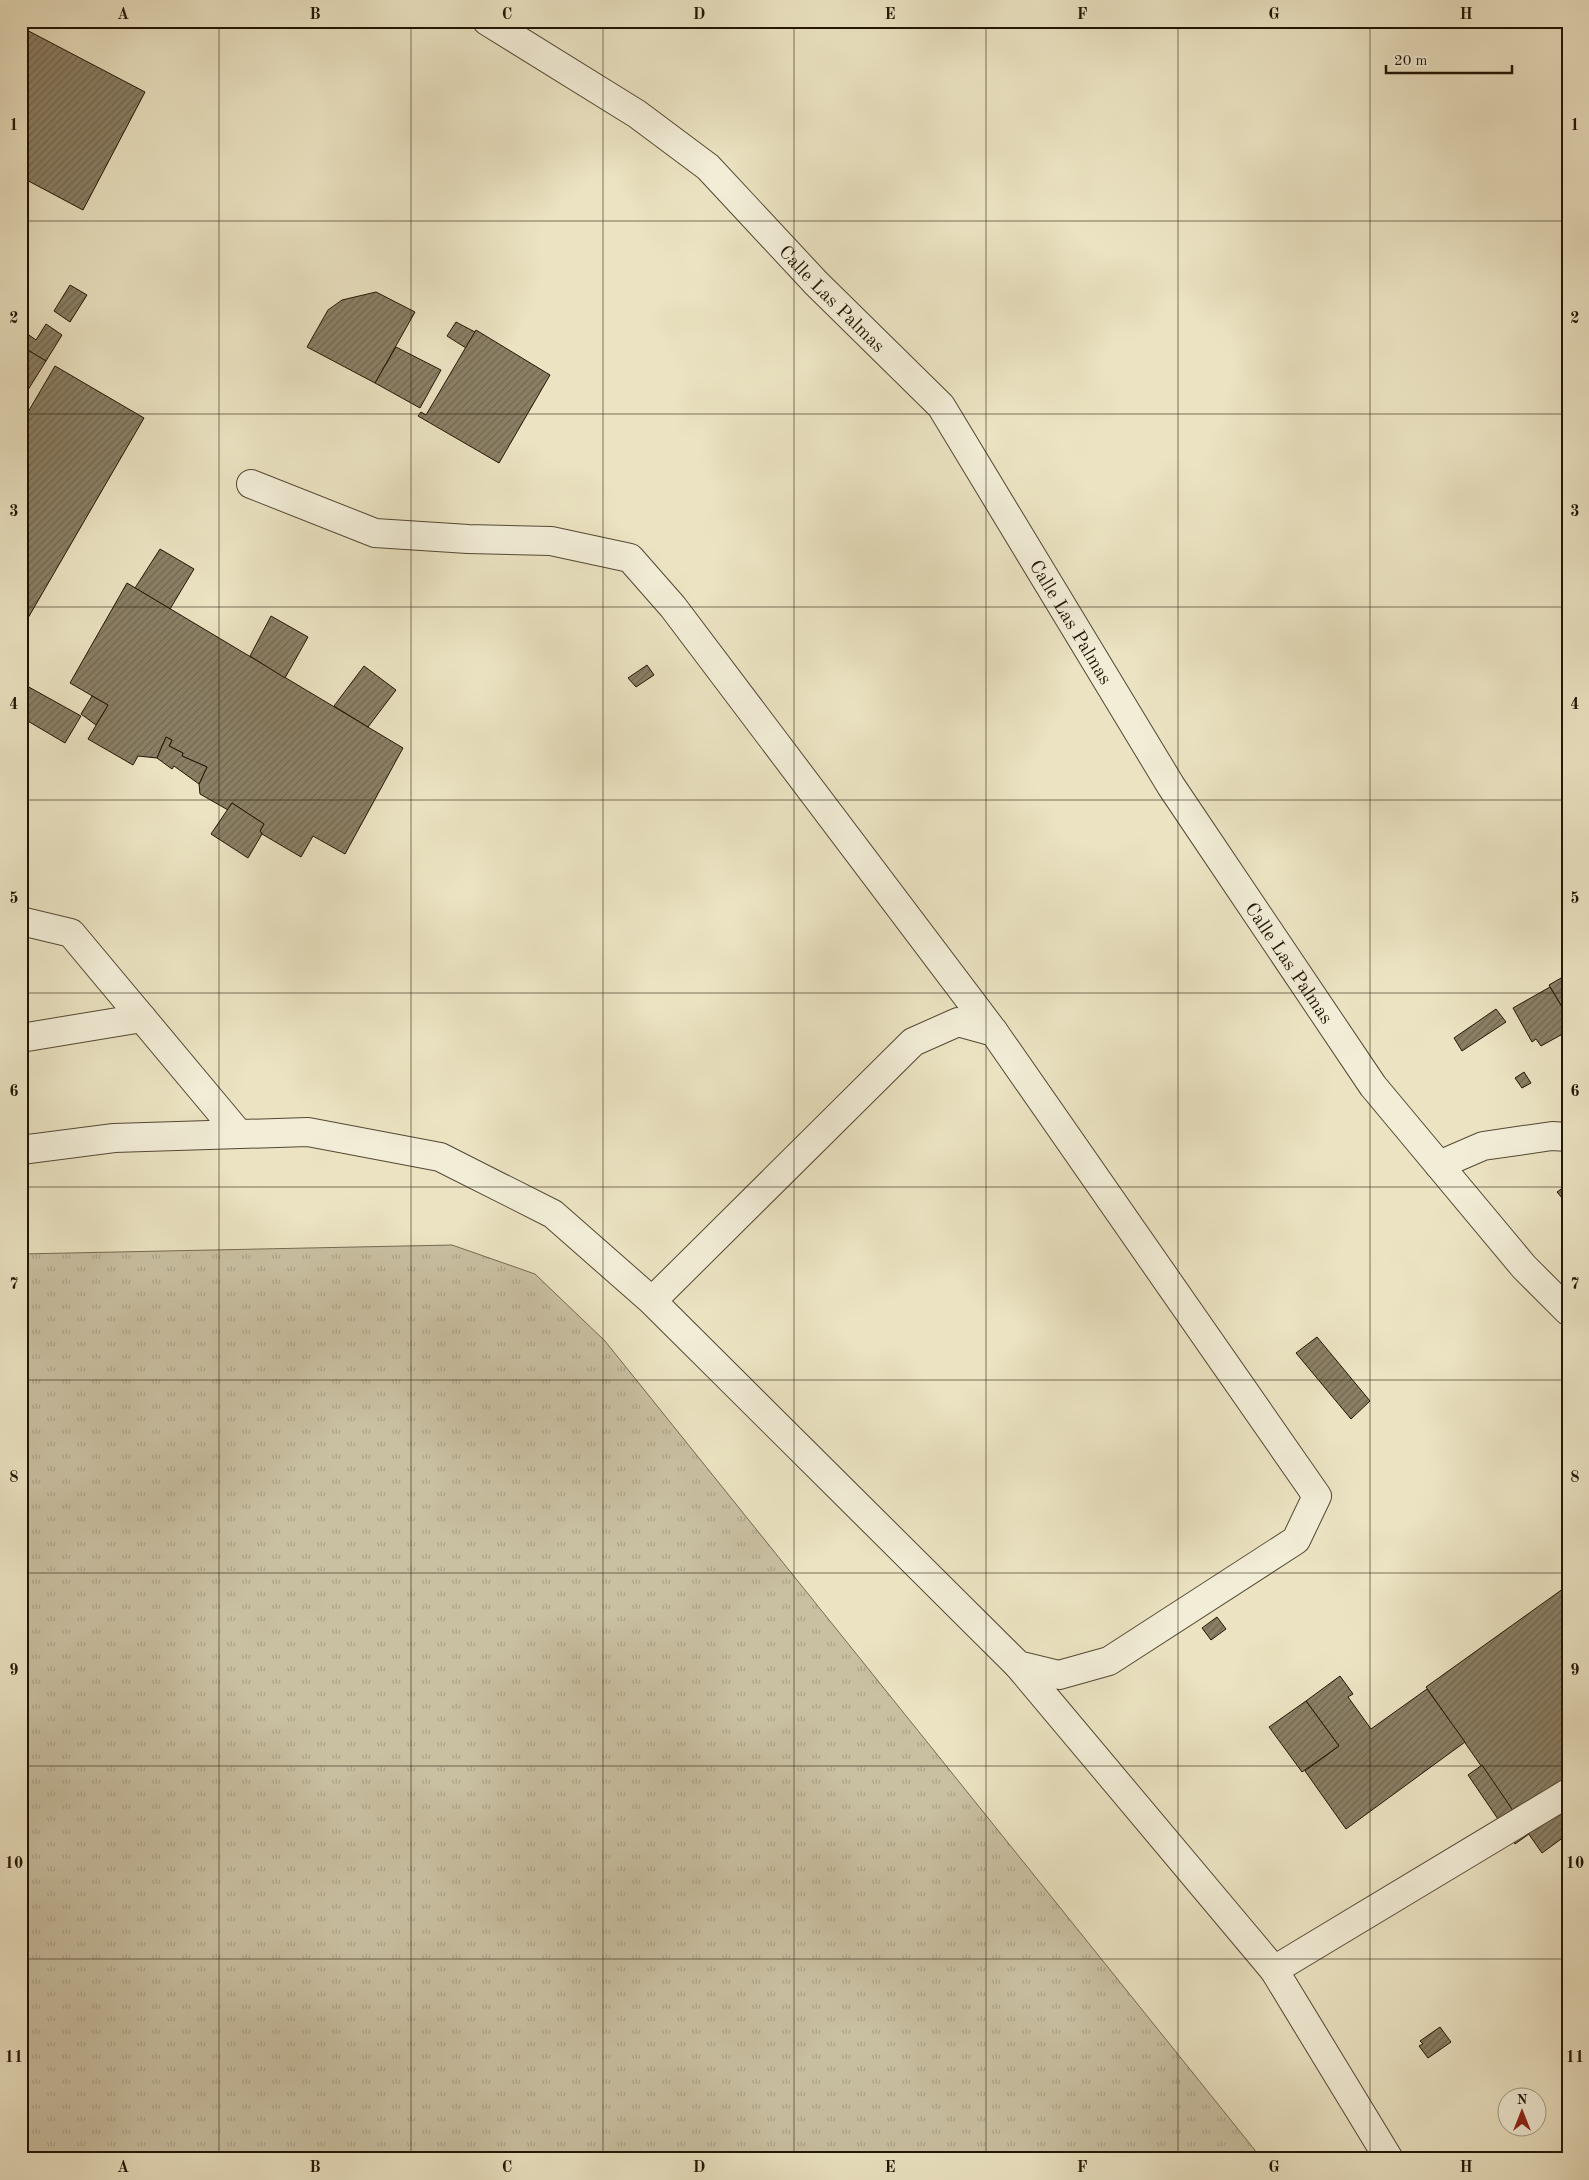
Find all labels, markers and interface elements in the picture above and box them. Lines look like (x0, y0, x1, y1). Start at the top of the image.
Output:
text: A (117, 7, 129, 23)
text: B (309, 7, 321, 23)
text: C (502, 7, 512, 23)
text: D (693, 7, 705, 23)
text: E (884, 7, 896, 23)
text: F (1077, 7, 1088, 23)
text: G (1268, 7, 1280, 23)
text: H (1459, 7, 1473, 23)
scale bar (1386, 42, 1513, 74)
text: 20 m (1394, 54, 1428, 69)
text: 1 (9, 118, 19, 134)
text: 1 (1570, 118, 1580, 134)
street label: Calle Las Palmas (774, 243, 887, 357)
text: 2 (9, 311, 19, 327)
text: 2 (1570, 311, 1580, 327)
text: 3 (9, 504, 19, 520)
text: 3 (1570, 504, 1580, 520)
street label: Calle Las Palmas (1025, 557, 1114, 688)
text: 4 (9, 697, 19, 713)
text: 4 (1570, 697, 1580, 713)
text: 5 (9, 891, 19, 907)
text: 5 (1570, 891, 1580, 907)
street label: Calle Las Palmas (1240, 900, 1335, 1028)
text: 6 (9, 1084, 19, 1100)
text: 6 (1570, 1084, 1580, 1100)
text: 7 (9, 1277, 19, 1293)
text: 7 (1570, 1277, 1580, 1293)
text: 8 (9, 1470, 19, 1486)
text: 8 (1570, 1470, 1580, 1486)
text: 9 (9, 1663, 19, 1679)
text: 9 (1570, 1663, 1580, 1679)
text: 10 (5, 1856, 23, 1872)
text: 10 (1566, 1856, 1584, 1872)
text: 11 (5, 2050, 23, 2066)
text: 11 (1566, 2050, 1584, 2066)
north arrow (1496, 2088, 1546, 2138)
text: N (1517, 2093, 1528, 2107)
text: A (117, 2160, 129, 2176)
text: B (309, 2160, 321, 2176)
text: C (502, 2160, 512, 2176)
text: D (693, 2160, 705, 2176)
text: E (884, 2160, 896, 2176)
text: F (1077, 2160, 1088, 2176)
text: G (1268, 2160, 1280, 2176)
text: H (1459, 2160, 1473, 2176)

